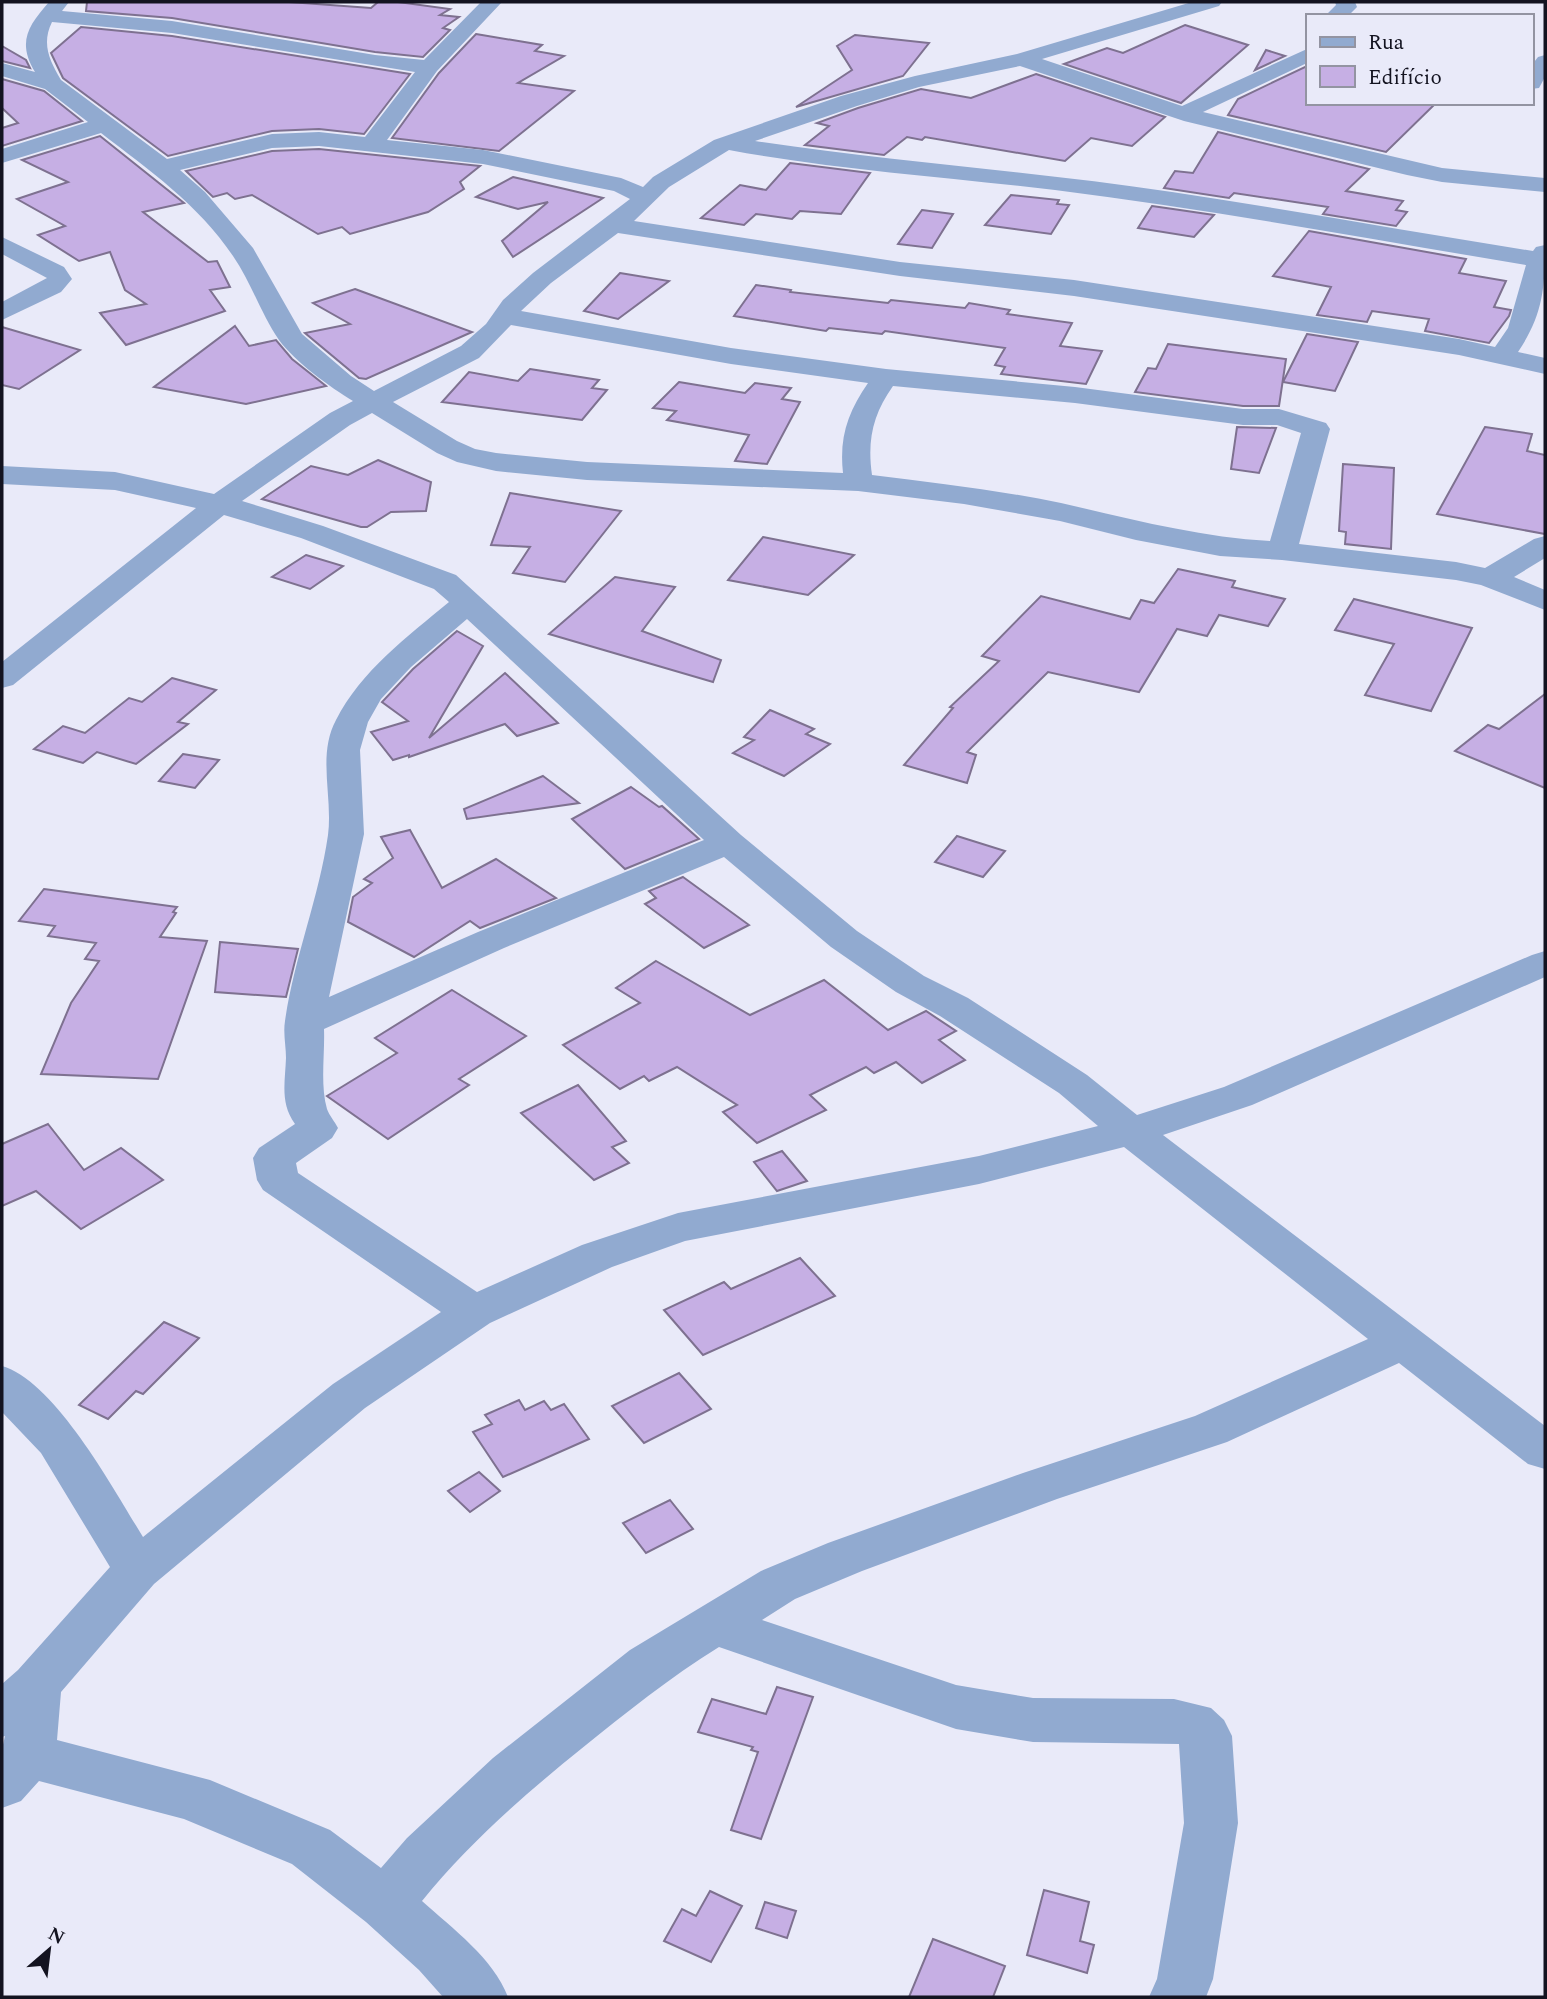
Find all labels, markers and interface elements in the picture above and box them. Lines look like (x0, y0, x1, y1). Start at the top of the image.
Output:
legend (1306, 14, 1533, 105)
text: Rua (1368, 27, 1405, 59)
text: Edifício (1368, 62, 1442, 94)
north arrow (14, 1915, 84, 1985)
text: N (43, 1920, 70, 1953)

